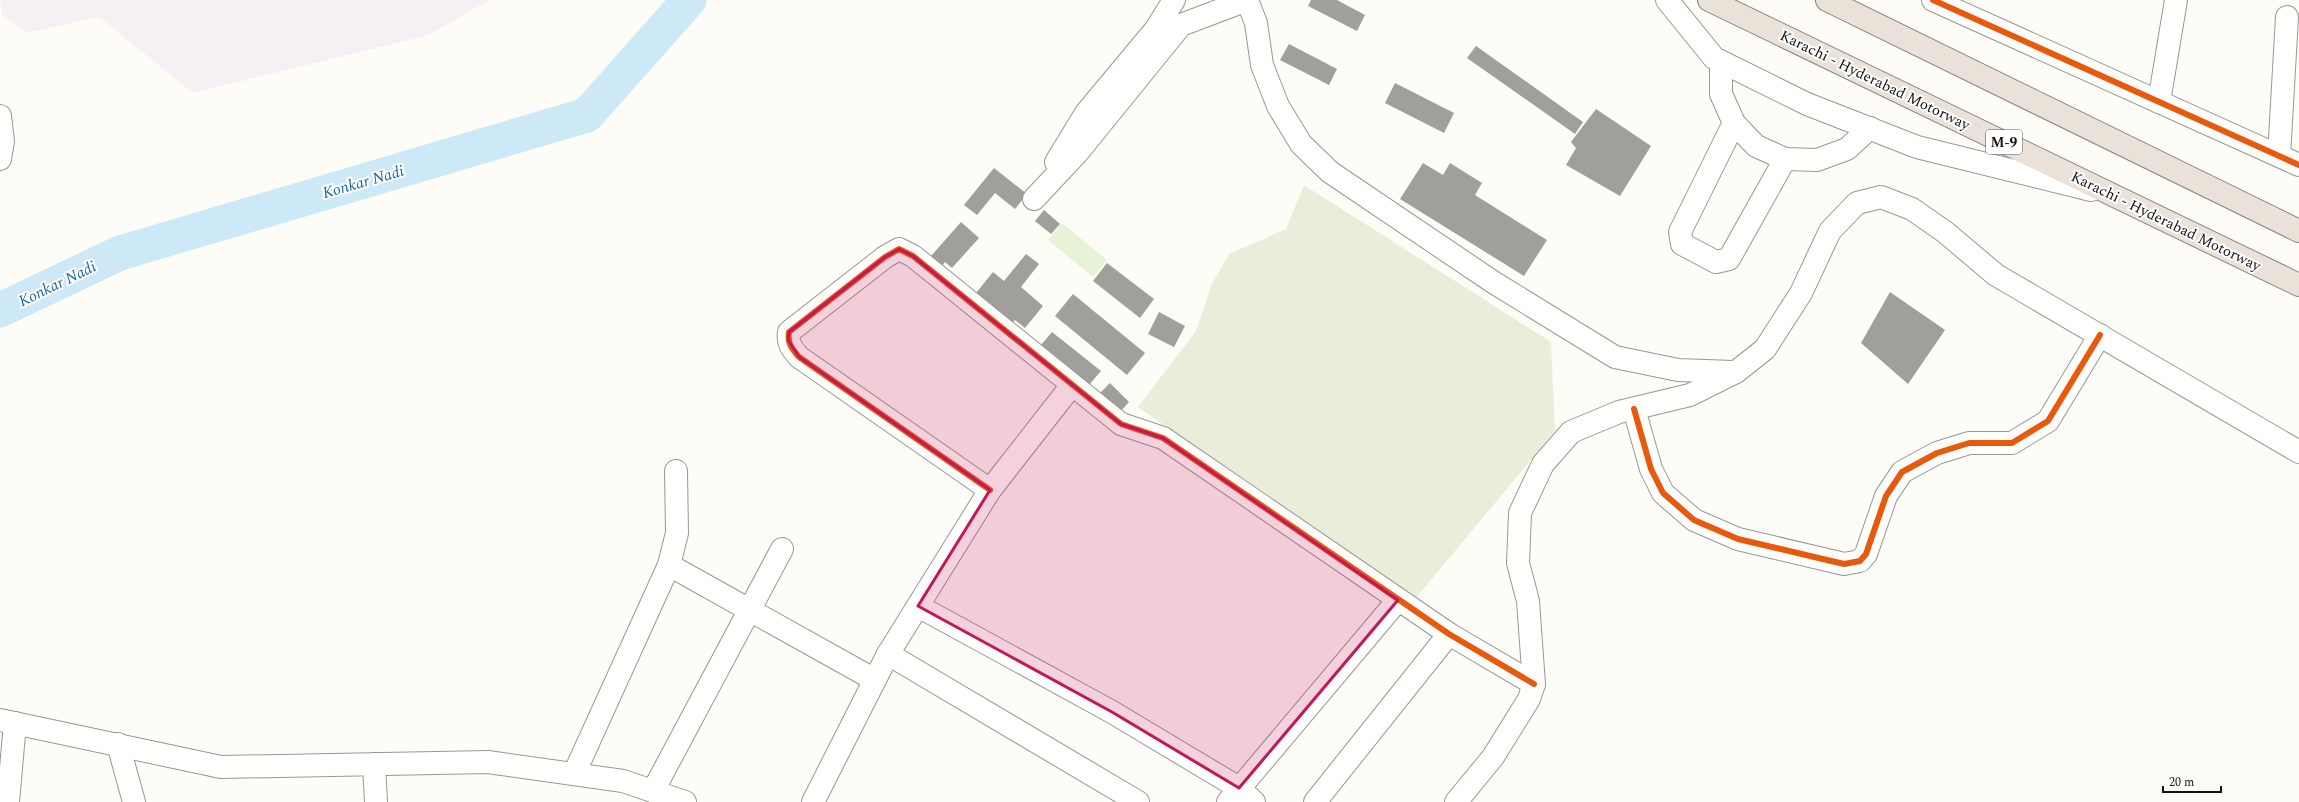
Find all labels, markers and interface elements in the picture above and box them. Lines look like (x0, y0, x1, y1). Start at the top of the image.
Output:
street label: Karachi - Hyderabad Motorway (1776, 24, 1974, 137)
road number: M-9 (1986, 130, 2022, 154)
water label: Konkar Nadi (320, 159, 407, 205)
street label: Karachi - Hyderabad Motorway (2067, 165, 2265, 278)
water label: Konkar Nadi (14, 255, 101, 313)
scale bar (2163, 768, 2221, 794)
text: 20 m (2169, 773, 2194, 792)

